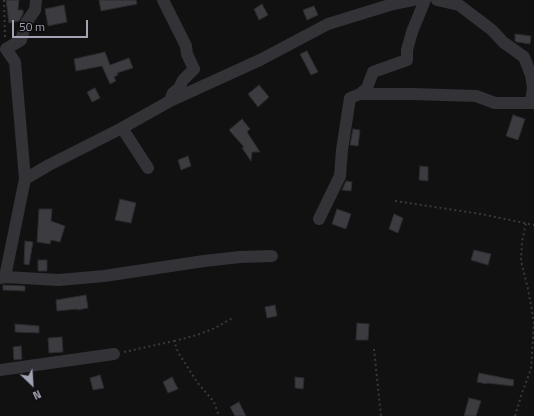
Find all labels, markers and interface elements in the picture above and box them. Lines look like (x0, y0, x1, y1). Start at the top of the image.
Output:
scale bar (14, 12, 90, 38)
text: 50 m (19, 17, 45, 36)
north arrow (12, 364, 52, 404)
text: N (30, 386, 44, 404)

